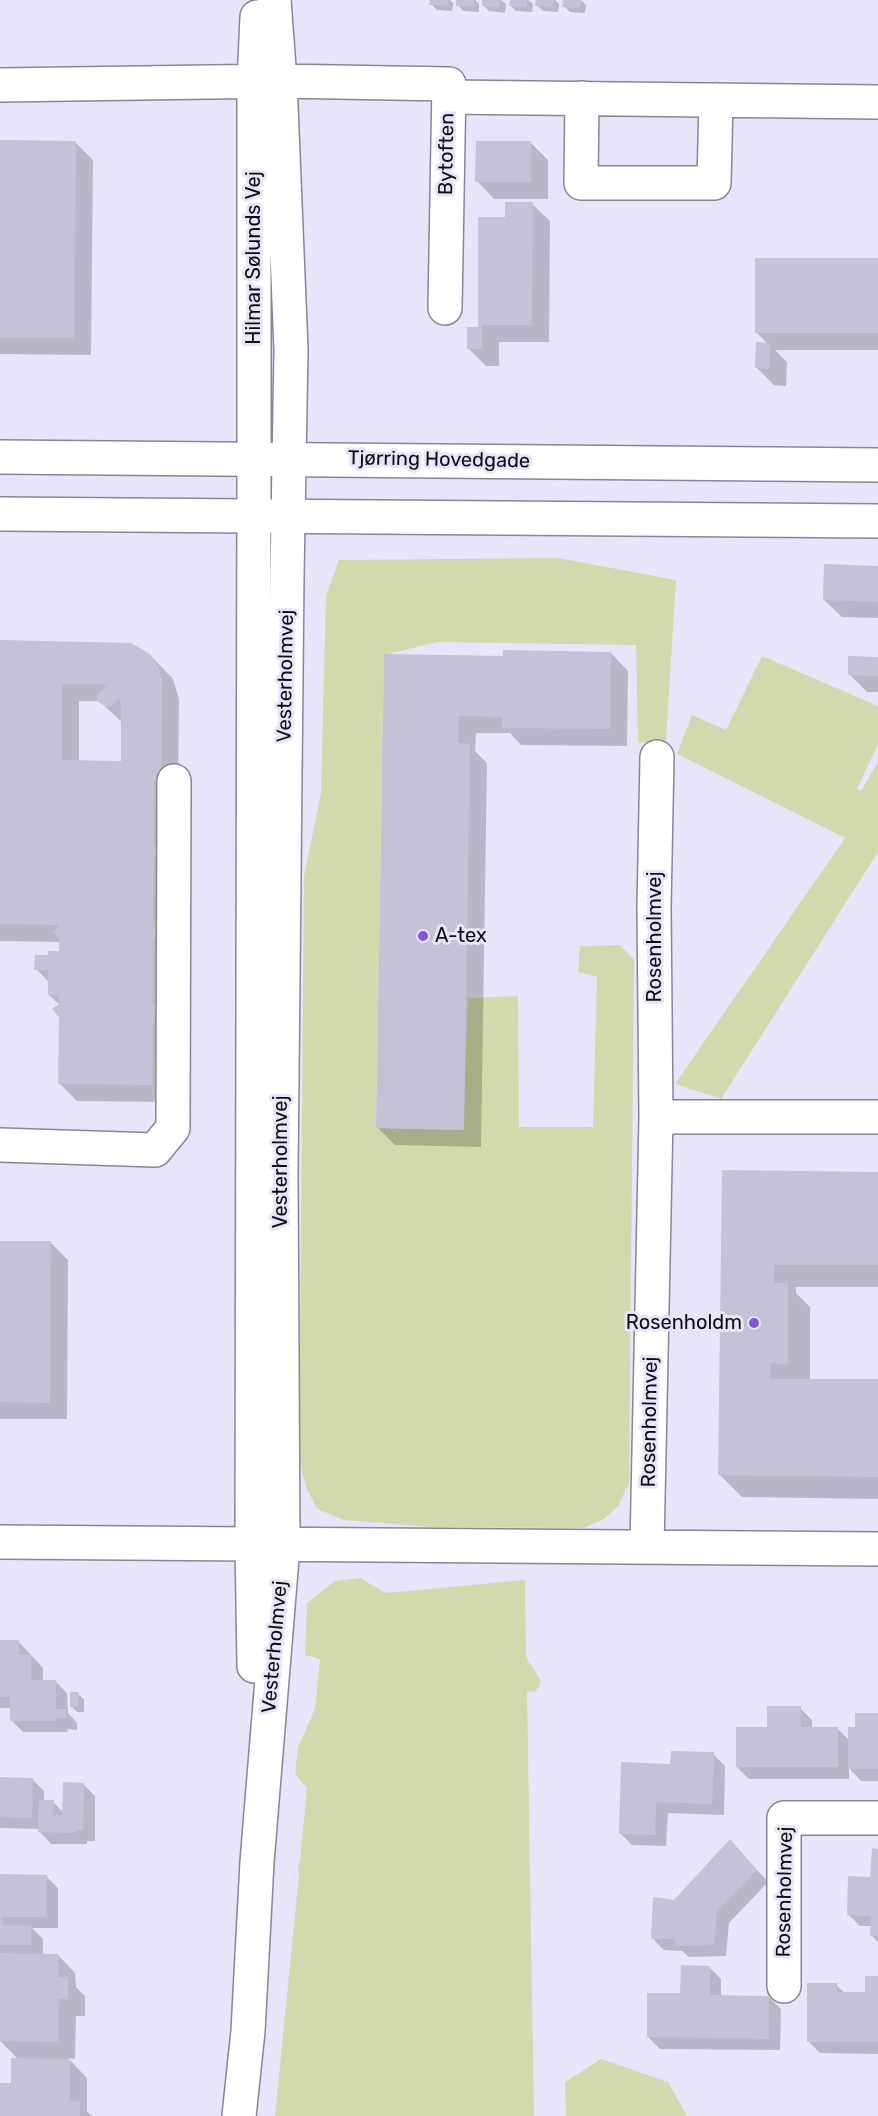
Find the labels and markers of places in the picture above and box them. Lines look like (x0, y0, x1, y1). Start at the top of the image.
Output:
place label: A-tex (435, 924, 487, 948)
marker: A-tex (416, 929, 430, 943)
place label: Rosenholdm (626, 1311, 742, 1335)
marker: Rosenholdm (747, 1316, 761, 1330)

